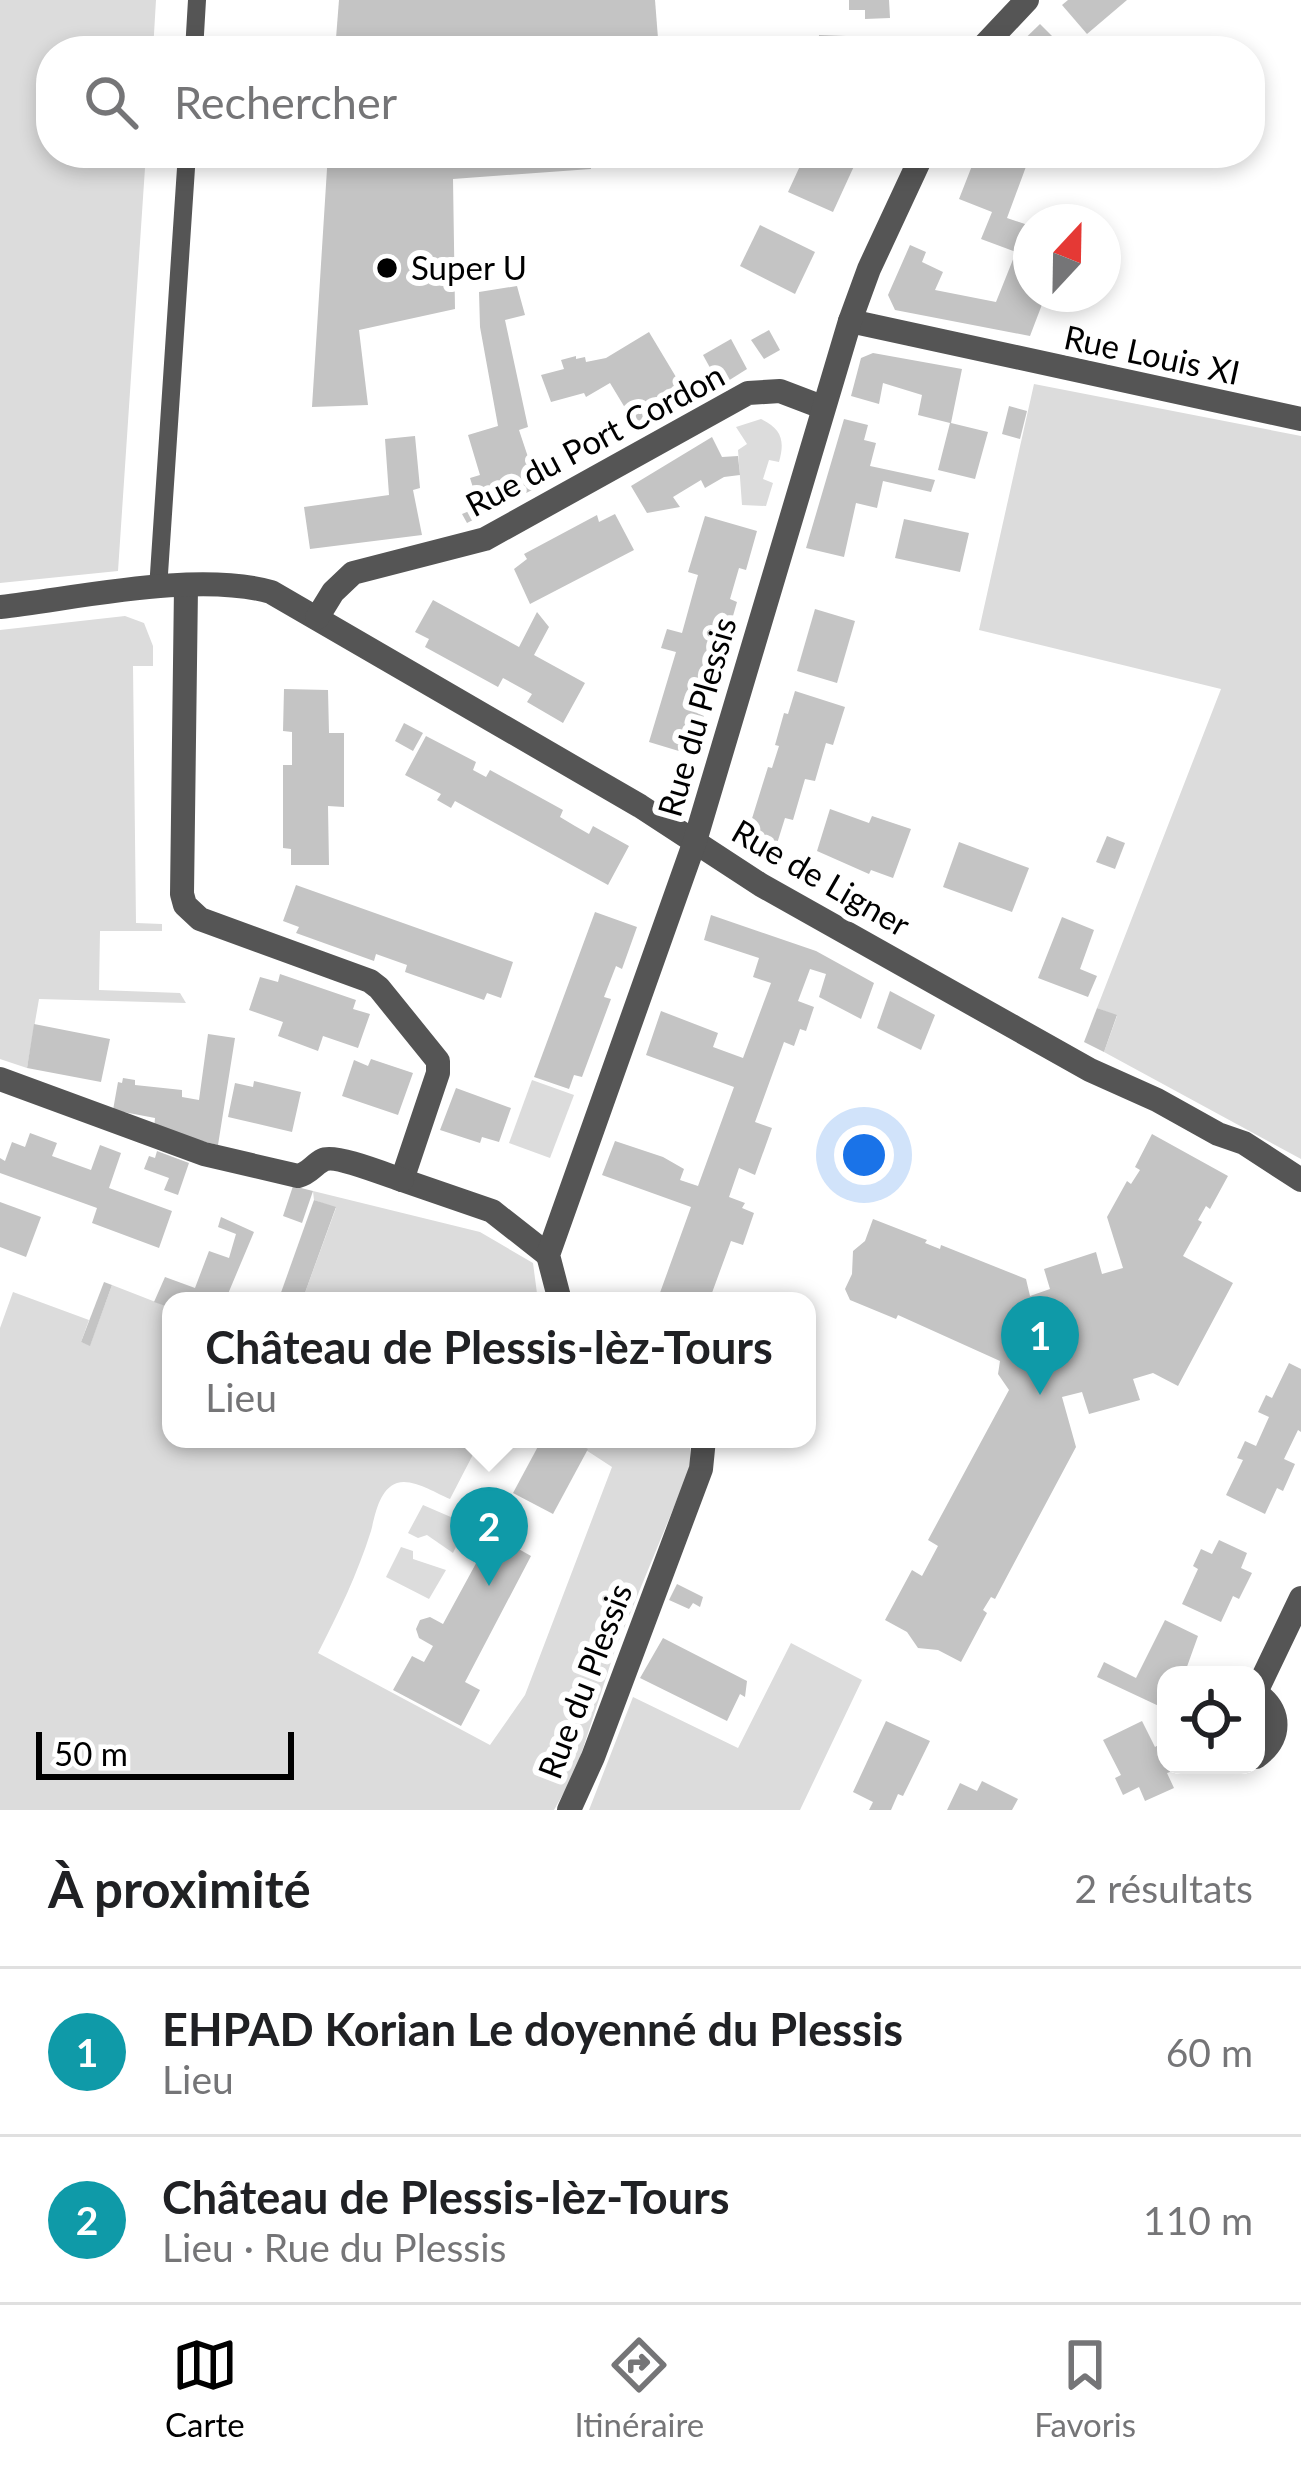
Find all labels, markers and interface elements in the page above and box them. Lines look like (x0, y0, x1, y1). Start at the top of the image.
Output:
search box (36, 36, 1265, 168)
icon: search (78, 69, 144, 135)
text: Rechercher (174, 75, 397, 129)
north arrow (1013, 204, 1121, 312)
place label: Super U (411, 247, 527, 287)
marker: Super U (374, 255, 400, 281)
street label: Rue Louis XI (1061, 316, 1244, 392)
street label: Rue du Port Cordon (458, 354, 731, 524)
street label: Rue du Plessis (649, 613, 744, 821)
street label: Rue de Ligner (726, 810, 917, 944)
your location (834, 1125, 894, 1185)
popup (162, 1292, 816, 1448)
pin: 1 (1001, 1296, 1079, 1395)
text: Château de Plessis-lèz-Tours (205, 1320, 773, 1374)
text: Lieu (205, 1374, 277, 1420)
pin: 2 (450, 1487, 528, 1586)
street label: Rue du Plessis (529, 1578, 640, 1784)
map controls (1157, 1666, 1265, 1774)
button: locate (1157, 1666, 1265, 1774)
scale bar (36, 1726, 294, 1779)
text: 50 m (54, 1733, 128, 1773)
text: À proximité (48, 1858, 311, 1919)
text: 2 résultats (1075, 1865, 1253, 1911)
text: EHPAD Korian Le doyenné du Plessis (162, 2002, 903, 2056)
text: 1 (76, 2029, 98, 2075)
text: 60 m (1166, 2029, 1253, 2075)
text: Lieu (162, 2056, 234, 2102)
text: Château de Plessis-lèz-Tours (162, 2170, 730, 2224)
text: 2 (76, 2197, 98, 2243)
text: 110 m (1143, 2197, 1253, 2243)
text: Lieu · Rue du Plessis (162, 2224, 506, 2270)
tab: Carte (165, 2332, 245, 2444)
tab: Itinéraire (575, 2332, 704, 2444)
tab: Favoris (1034, 2332, 1136, 2444)

